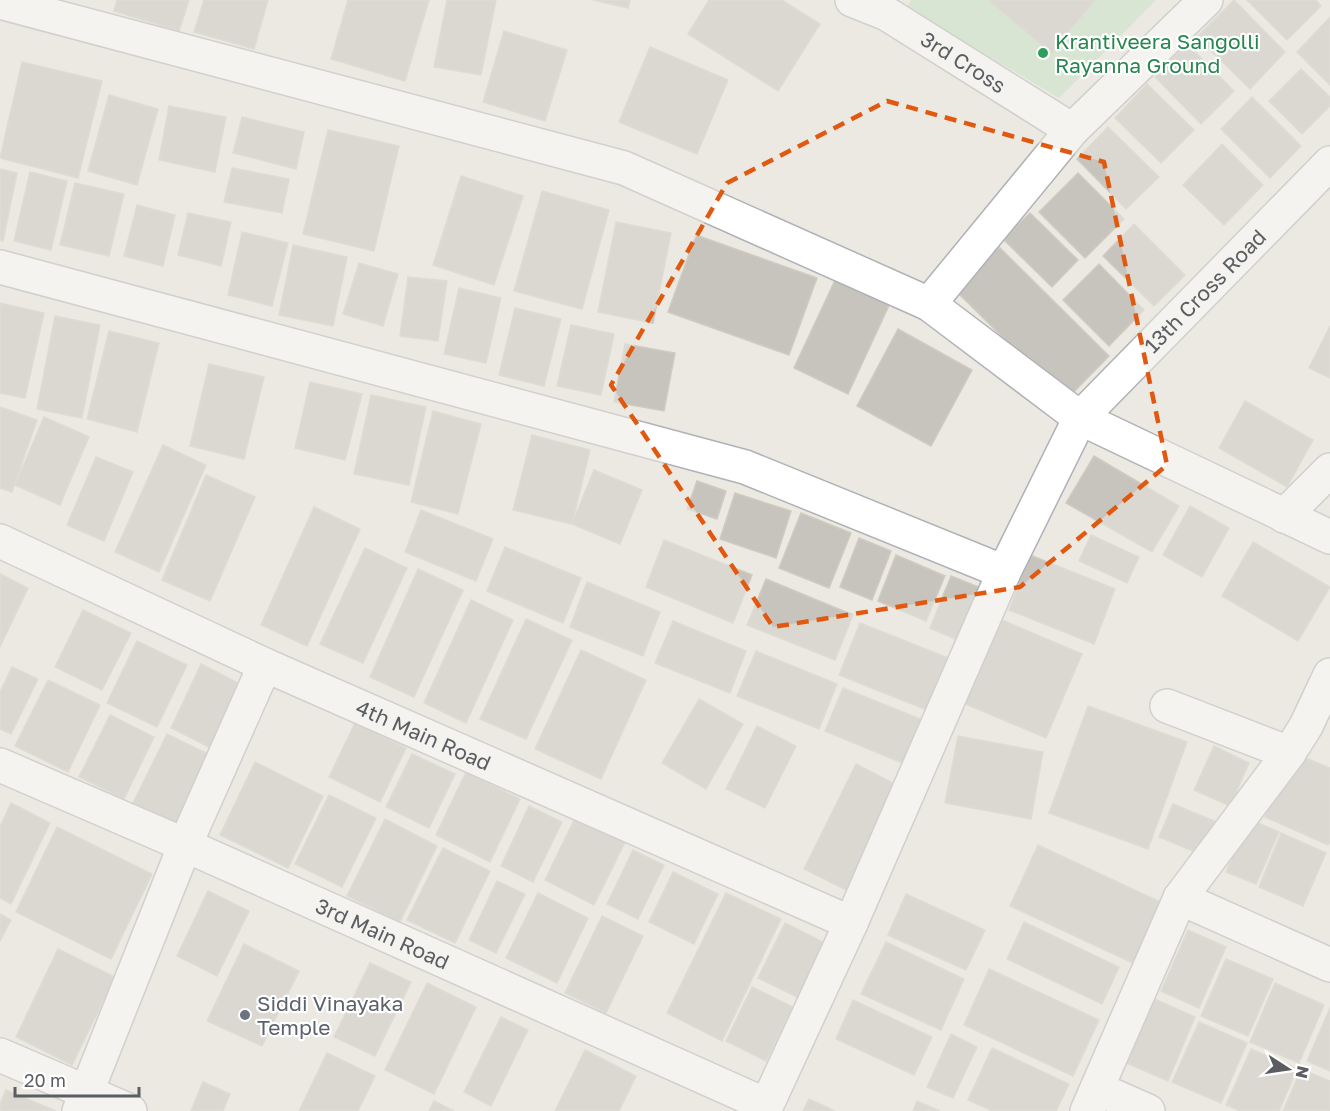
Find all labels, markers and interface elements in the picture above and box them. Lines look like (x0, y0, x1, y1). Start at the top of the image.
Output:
street label: 3rd Cross (916, 26, 1011, 98)
place label: Krantiveera Sangolli Rayanna Ground (1055, 28, 1260, 78)
marker: Krantiveera Sangolli Rayanna Ground (1036, 46, 1050, 60)
street label: 13th Cross Road (1138, 223, 1271, 358)
street label: 4th Main Road (352, 694, 495, 776)
street label: 3rd Main Road (312, 892, 453, 975)
place label: Siddi Vinayaka Temple (257, 990, 403, 1040)
marker: Siddi Vinayaka Temple (238, 1008, 252, 1022)
north arrow (1258, 1039, 1318, 1099)
scale bar (15, 1060, 140, 1098)
text: N (1292, 1064, 1314, 1080)
text: 20 m (24, 1069, 66, 1091)

